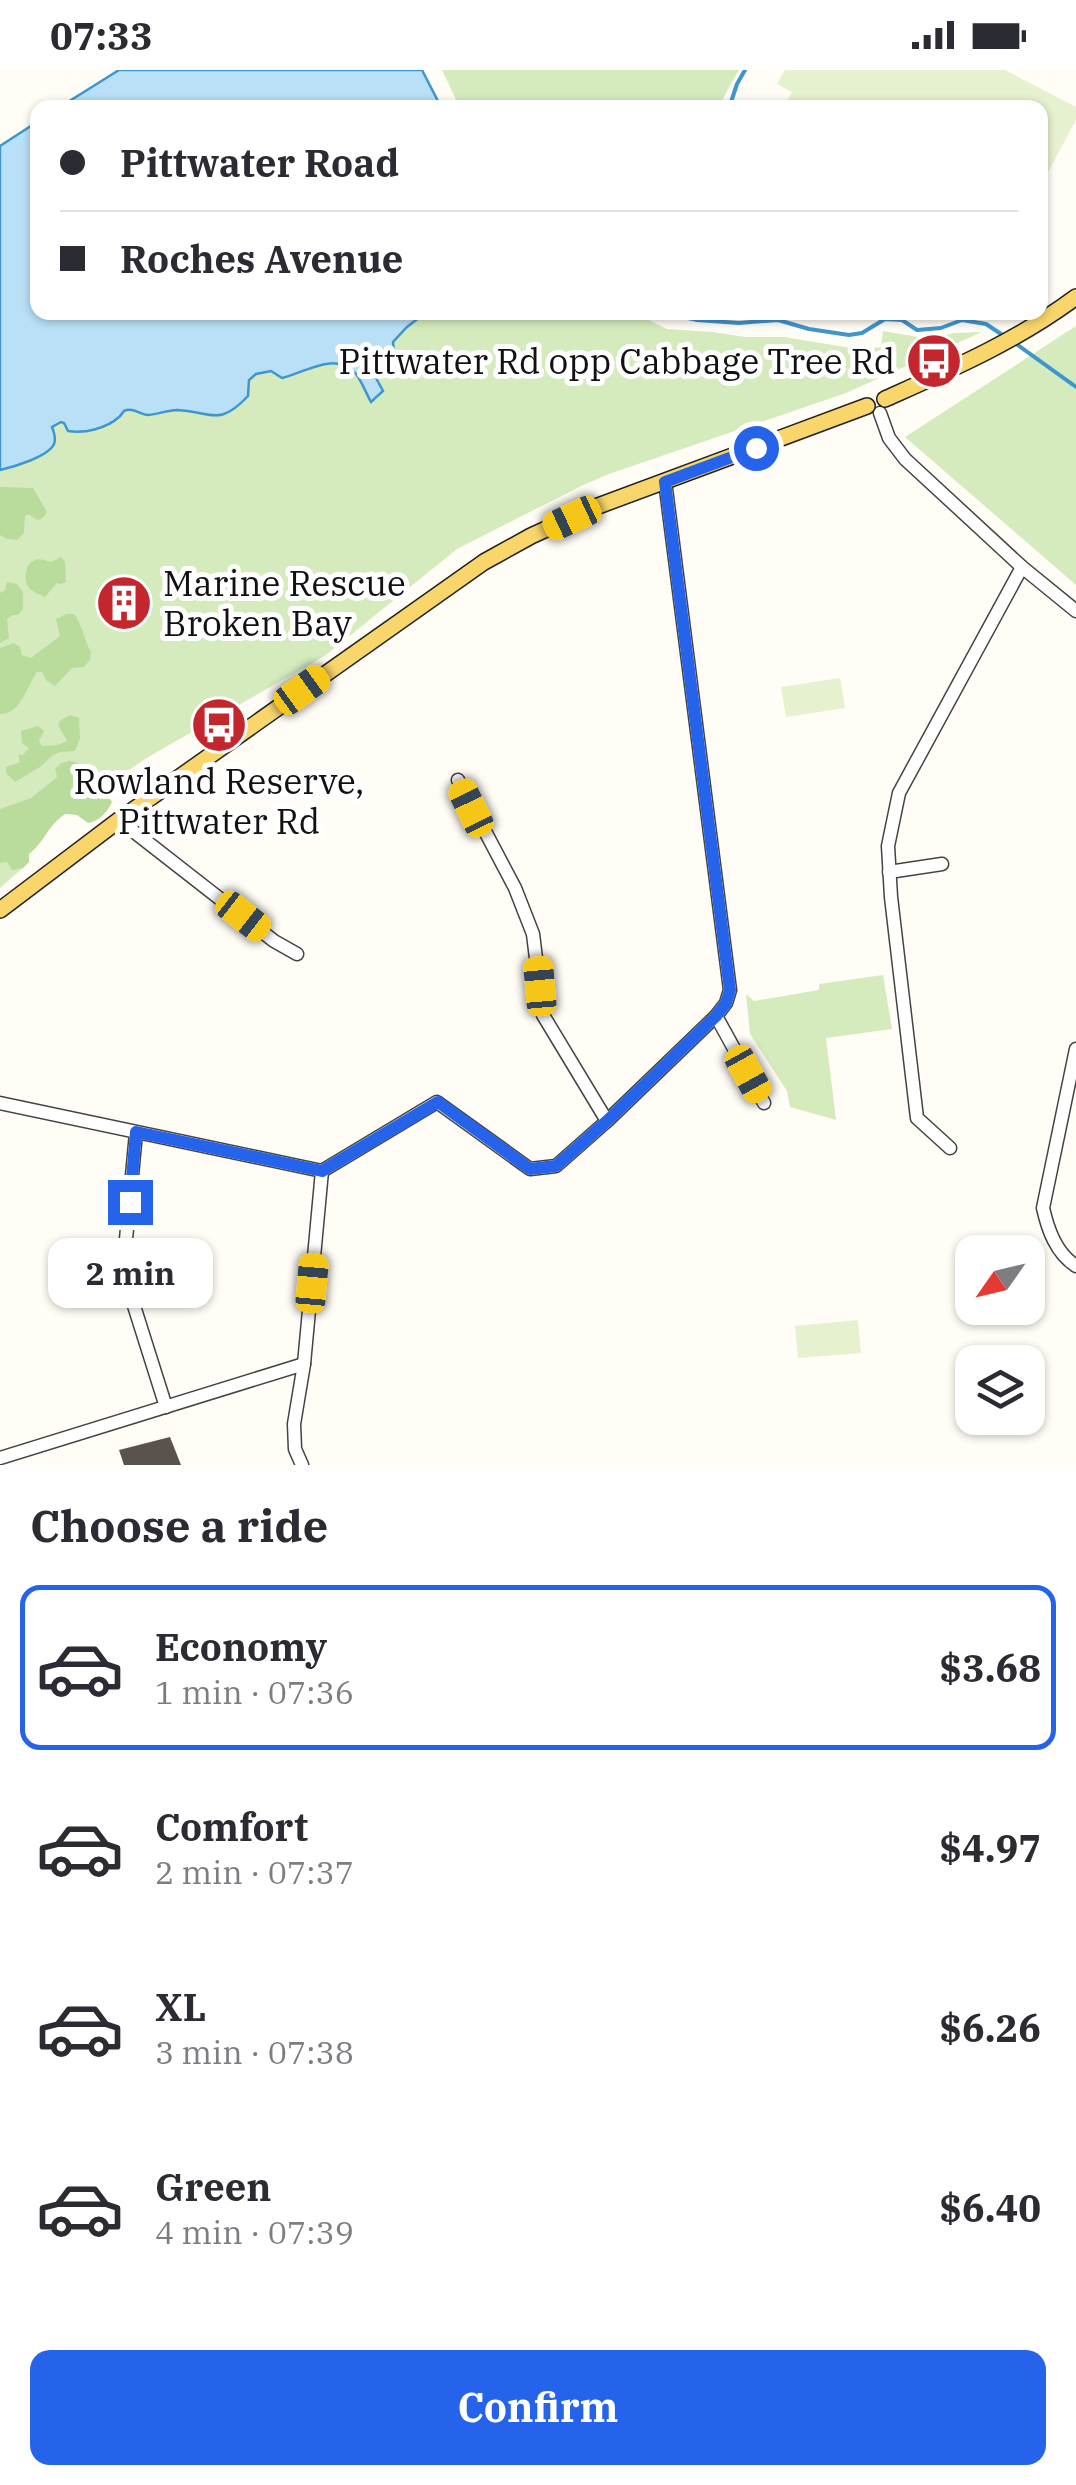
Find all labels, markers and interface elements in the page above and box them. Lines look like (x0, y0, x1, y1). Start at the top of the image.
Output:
text: 07:33 (50, 11, 153, 60)
text: Pittwater Road (120, 138, 399, 187)
text: Roches Avenue (120, 234, 403, 283)
bus stop icon: Pittwater Rd opp Cabbage Tree Rd (904, 331, 964, 391)
place label: Pittwater Rd opp Cabbage Tree Rd (338, 338, 895, 384)
route start (734, 426, 779, 471)
car (538, 492, 606, 544)
place label: Marine Rescue Broken Bay (163, 560, 406, 646)
building icon: Marine Rescue Broken Bay (94, 573, 154, 633)
car (269, 660, 335, 720)
bus stop icon: Rowland Reserve, Pittwater Rd (189, 695, 249, 755)
place label: Rowland Reserve, Pittwater Rd (74, 758, 365, 844)
car (444, 774, 498, 842)
car (210, 886, 276, 946)
car (522, 955, 558, 1017)
car (720, 1040, 776, 1108)
route end (108, 1180, 153, 1225)
north arrow (955, 1235, 1045, 1325)
map controls (955, 1235, 1045, 1435)
callout: 2 min (48, 1237, 212, 1307)
text: 2 min (86, 1252, 175, 1294)
car (294, 1252, 330, 1314)
button: layers (955, 1345, 1045, 1435)
text: Choose a ride (30, 1496, 328, 1554)
text: Economy (155, 1622, 327, 1671)
icon: car (35, 1623, 125, 1713)
text: $3.68 (939, 1643, 1041, 1692)
text: 1 min · 07:36 (155, 1671, 354, 1713)
text: Comfort (155, 1802, 308, 1851)
icon: car (35, 1803, 125, 1893)
text: $4.97 (939, 1823, 1041, 1872)
text: 2 min · 07:37 (155, 1851, 354, 1893)
text: XL (155, 1982, 206, 2031)
icon: car (35, 1983, 125, 2073)
text: $6.26 (939, 2003, 1041, 2052)
text: 3 min · 07:38 (155, 2031, 354, 2073)
text: Green (155, 2162, 271, 2211)
icon: car (35, 2163, 125, 2253)
text: $6.40 (939, 2183, 1041, 2232)
text: 4 min · 07:39 (155, 2211, 354, 2253)
button: Confirm (30, 2350, 1046, 2465)

